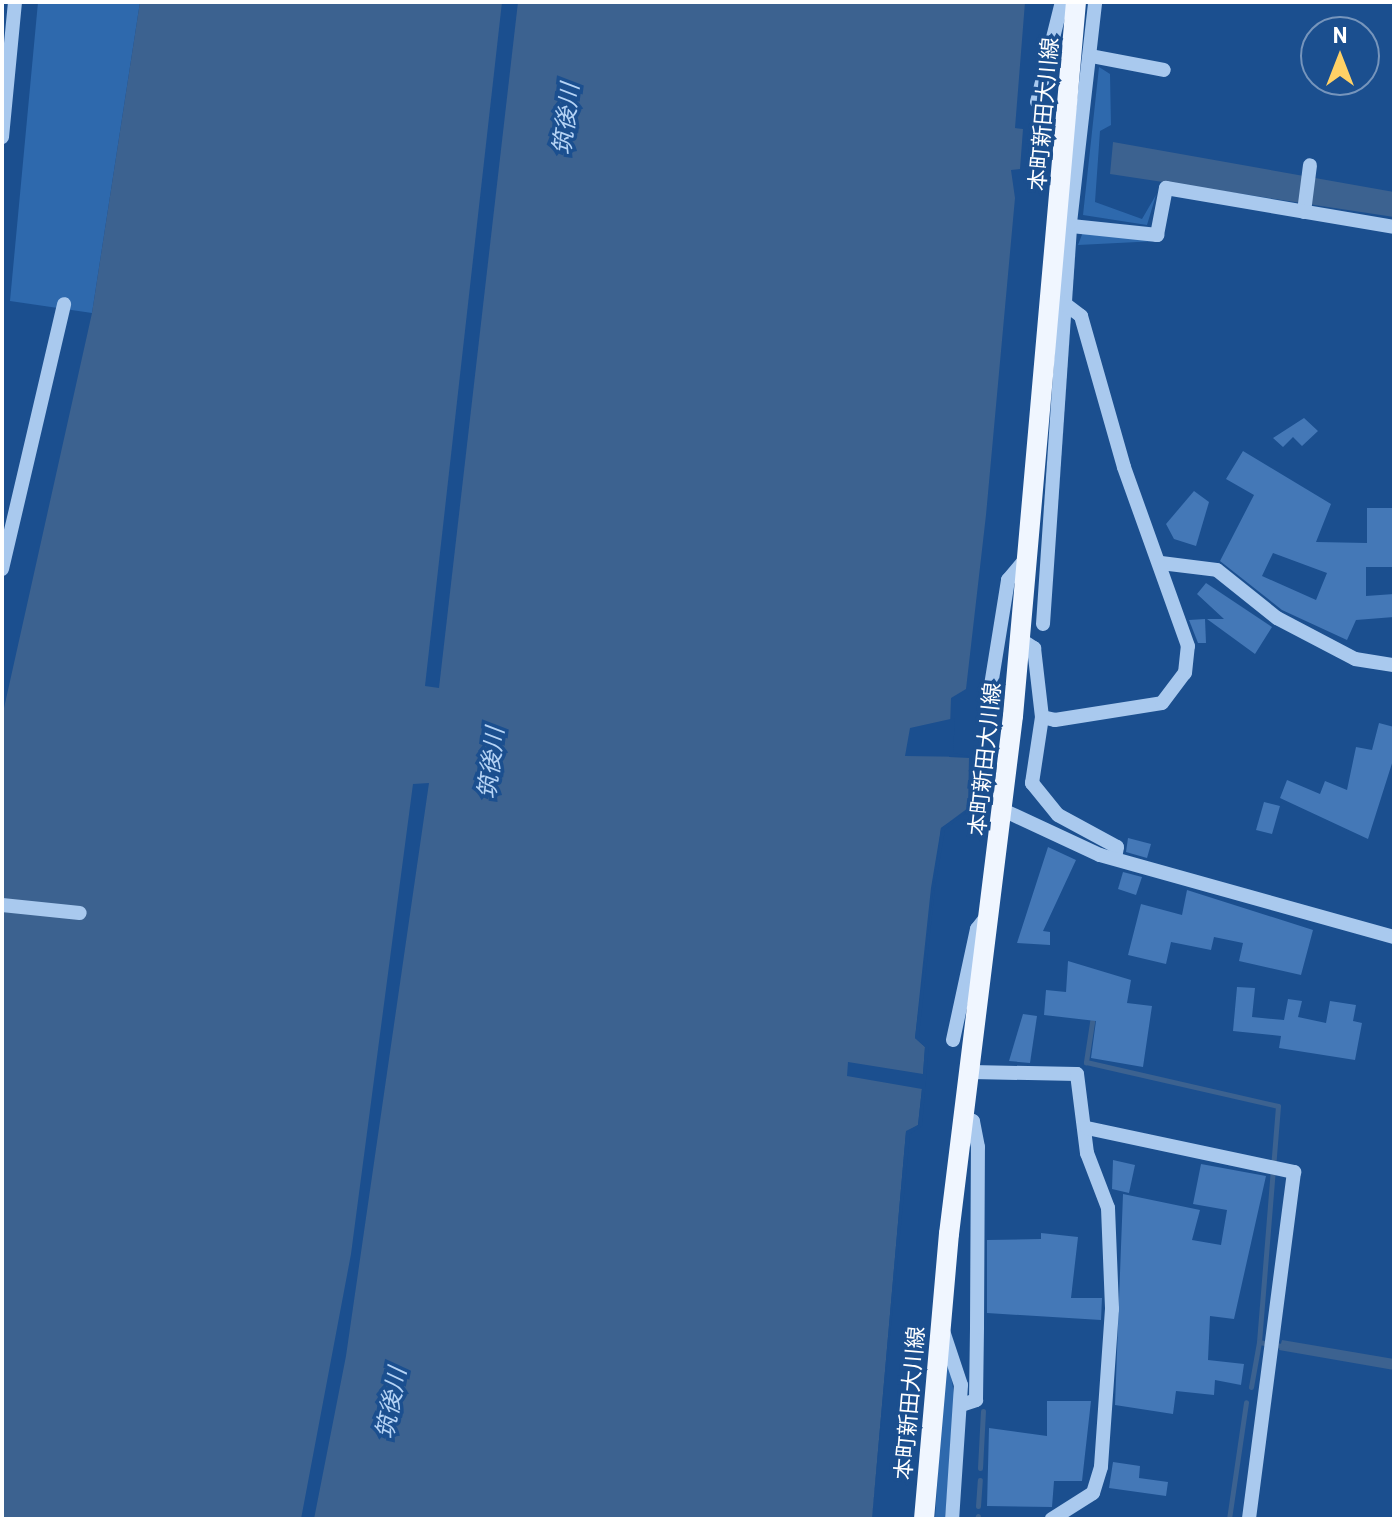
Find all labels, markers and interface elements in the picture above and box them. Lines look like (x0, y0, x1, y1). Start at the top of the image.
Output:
north arrow (1300, 16, 1380, 96)
text: N (1333, 21, 1347, 47)
street label: 本町新田大川線 (1023, 36, 1063, 192)
water label: 筑後川 (546, 82, 584, 156)
street label: 本町新田大川線 (963, 681, 1005, 837)
water label: 筑後川 (471, 726, 509, 800)
street label: 本町新田大川線 (889, 1325, 929, 1481)
water label: 筑後川 (369, 1365, 411, 1441)

